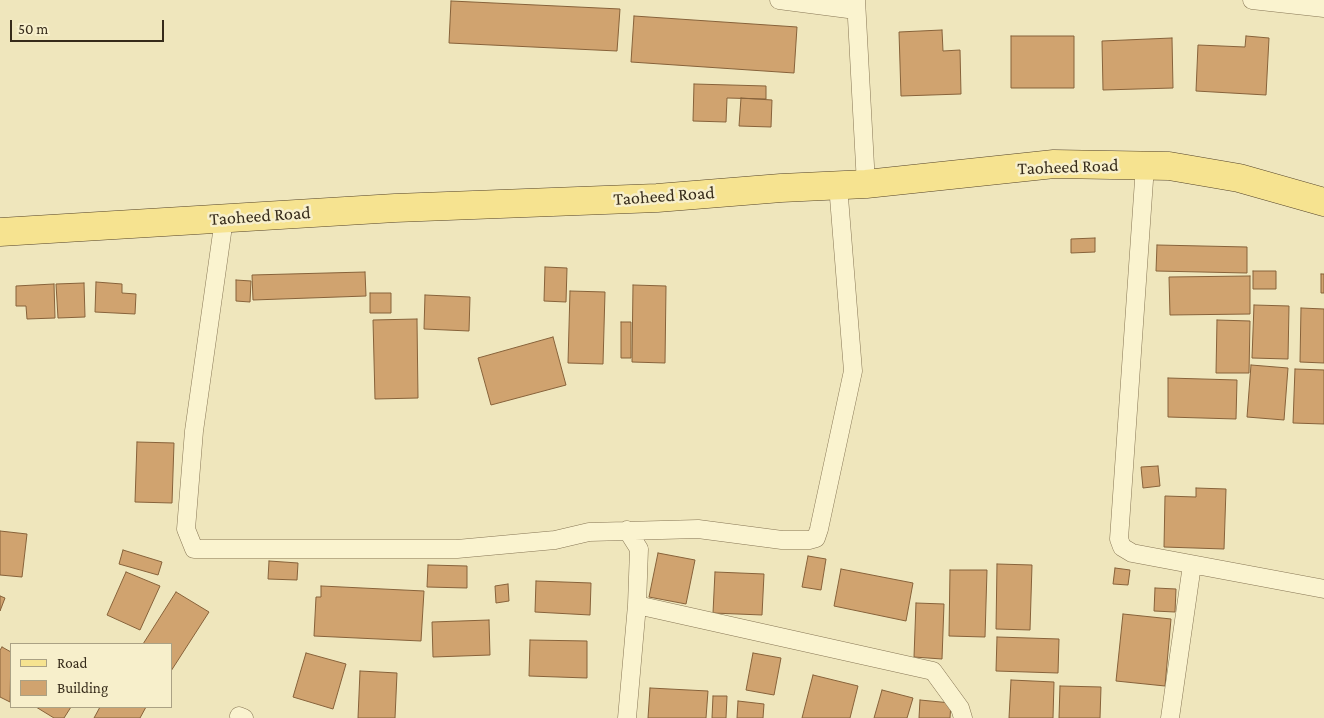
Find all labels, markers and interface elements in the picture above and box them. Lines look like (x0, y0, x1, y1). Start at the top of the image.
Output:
scale bar (12, 10, 166, 42)
text: 50 m (18, 21, 48, 37)
street label: Taoheed Road (1017, 154, 1119, 180)
street label: Taoheed Road (613, 182, 715, 210)
street label: Taoheed Road (209, 202, 311, 230)
legend (10, 643, 172, 708)
text: Road (57, 655, 87, 671)
text: Building (57, 680, 108, 696)

